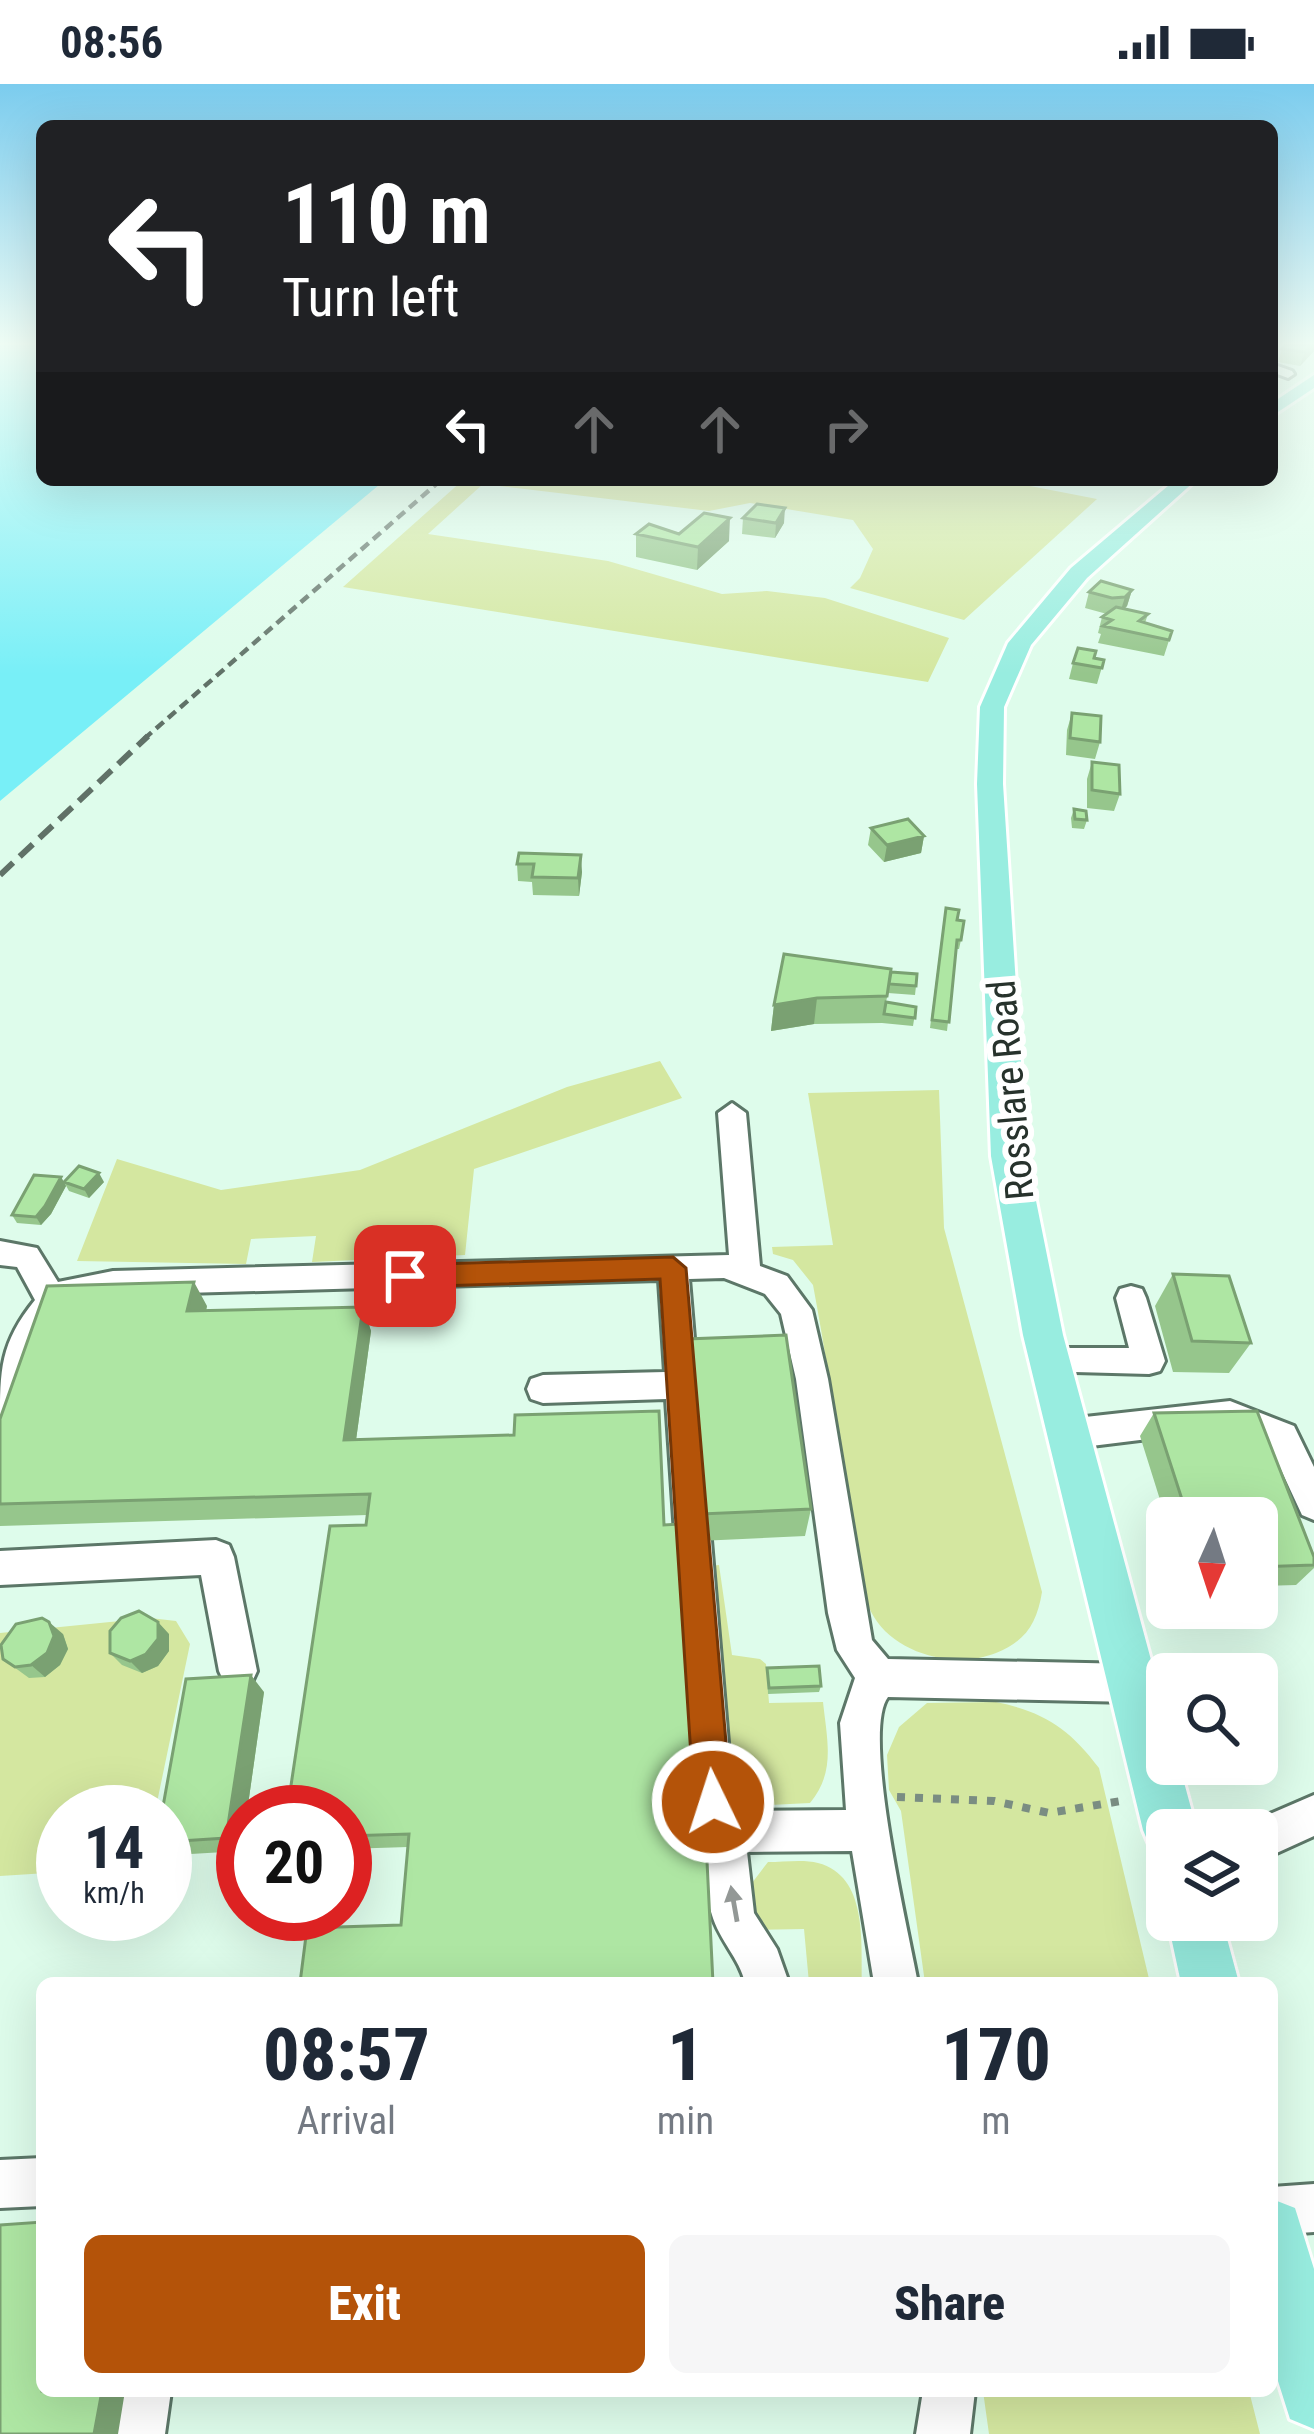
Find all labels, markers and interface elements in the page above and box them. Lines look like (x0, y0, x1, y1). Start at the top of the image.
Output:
text: 08:56 (60, 16, 163, 69)
text: 110 m (282, 165, 491, 264)
icon: left (84, 168, 240, 324)
text: Turn left (282, 266, 459, 329)
icon: left (435, 396, 501, 462)
icon: ahead (561, 396, 627, 462)
icon: ahead (687, 396, 753, 462)
icon: right (813, 396, 879, 462)
street label: Rosslare Road (978, 978, 1044, 1202)
pin (354, 1225, 456, 1327)
icon: arrive (372, 1243, 438, 1309)
north arrow (1146, 1497, 1278, 1629)
map controls (1146, 1497, 1278, 1941)
button: search (1146, 1653, 1278, 1785)
position arrow (650, 1739, 776, 1865)
speed limit sign: 20 (216, 1785, 372, 1941)
button: layers (1146, 1809, 1278, 1941)
text: 14 (84, 1812, 144, 1883)
text: km/h (83, 1875, 145, 1910)
one-way arrow (724, 1885, 743, 1922)
text: 08:57 (263, 2013, 430, 2098)
text: 1 (667, 2013, 704, 2098)
text: 170 (941, 2013, 1051, 2098)
text: Arrival (297, 2098, 396, 2144)
text: min (657, 2098, 714, 2144)
text: m (981, 2098, 1011, 2144)
button: Exit (84, 2235, 645, 2373)
button: Share (669, 2235, 1230, 2373)

